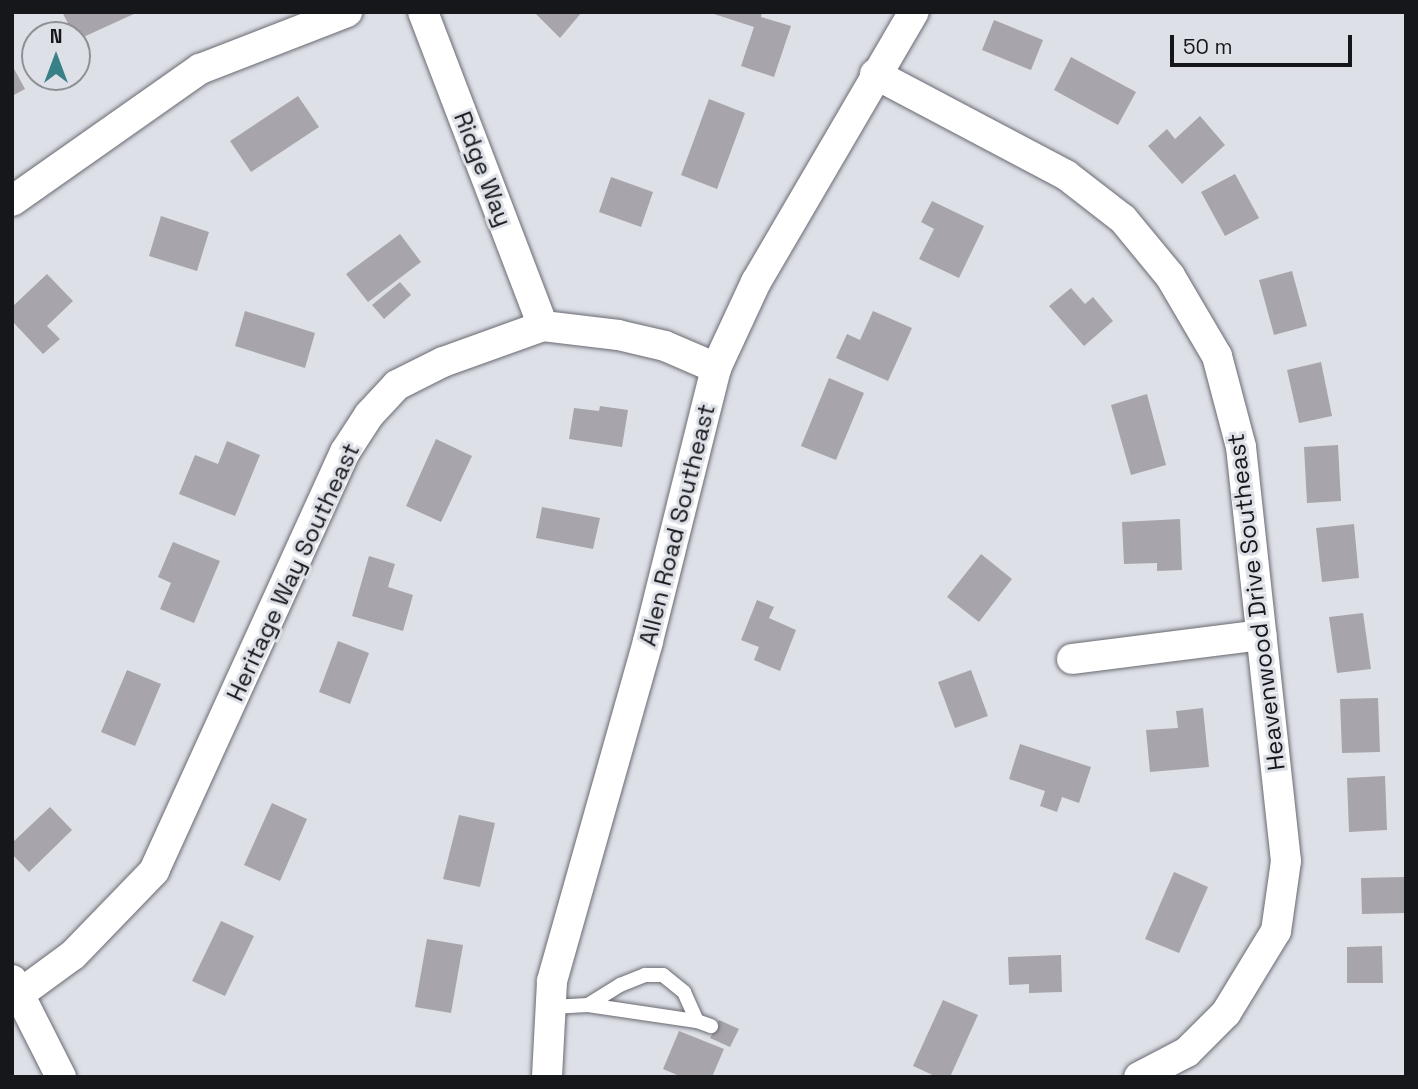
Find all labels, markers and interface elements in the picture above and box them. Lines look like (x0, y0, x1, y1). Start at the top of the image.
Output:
north arrow (21, 21, 91, 91)
scale bar (1173, 21, 1355, 65)
text: N (50, 24, 62, 49)
text: 50 m (1183, 33, 1233, 60)
street label: Ridge Way (448, 107, 518, 231)
street label: Allen Road Southeast (633, 401, 721, 649)
street label: Heavenwood Drive Southeast (1221, 432, 1291, 772)
street label: Heritage Way Southeast (220, 438, 366, 706)

